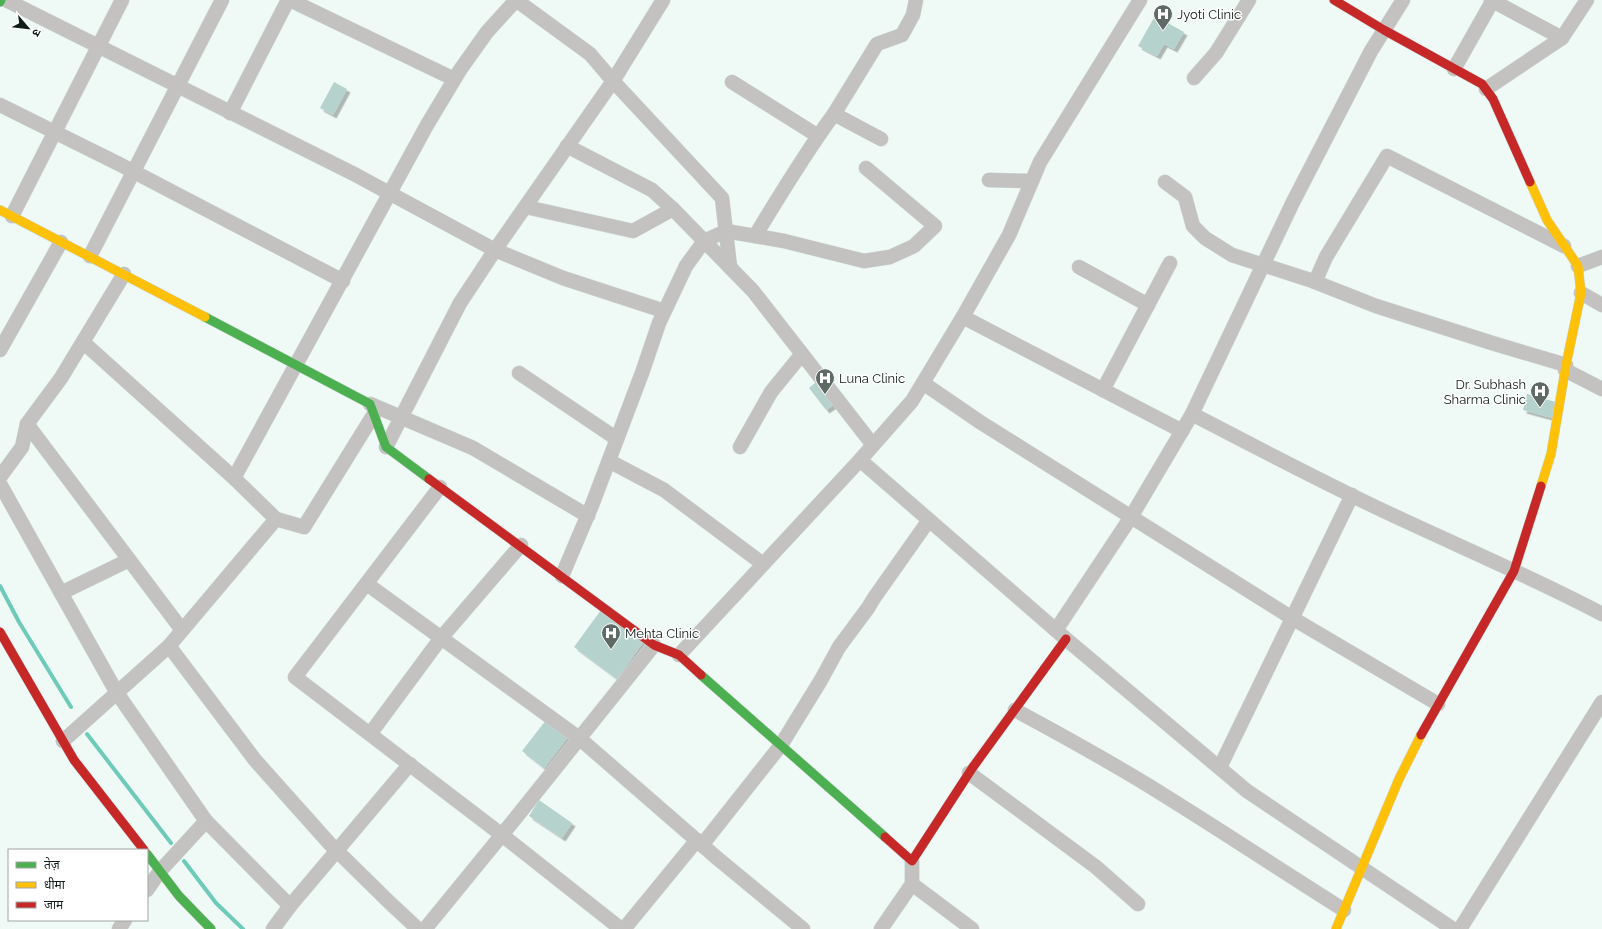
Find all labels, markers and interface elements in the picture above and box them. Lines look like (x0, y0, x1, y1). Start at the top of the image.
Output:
hospital icon: Jyoti Clinic (1152, 3, 1174, 31)
place label: Jyoti Clinic (1177, 7, 1241, 22)
north arrow (8, 8, 48, 48)
text: उ (29, 27, 44, 39)
hospital icon: Luna Clinic (814, 367, 836, 395)
place label: Luna Clinic (839, 371, 905, 386)
place label: Dr. Subhash Sharma Clinic (1444, 377, 1526, 407)
hospital icon: Dr. Subhash Sharma Clinic (1529, 380, 1551, 408)
hospital icon: Mehta Clinic (600, 622, 622, 650)
place label: Mehta Clinic (625, 626, 699, 641)
legend (8, 849, 148, 921)
text: तेज़ (44, 857, 61, 872)
text: धीमा (44, 877, 66, 892)
text: जाम (44, 898, 64, 912)

